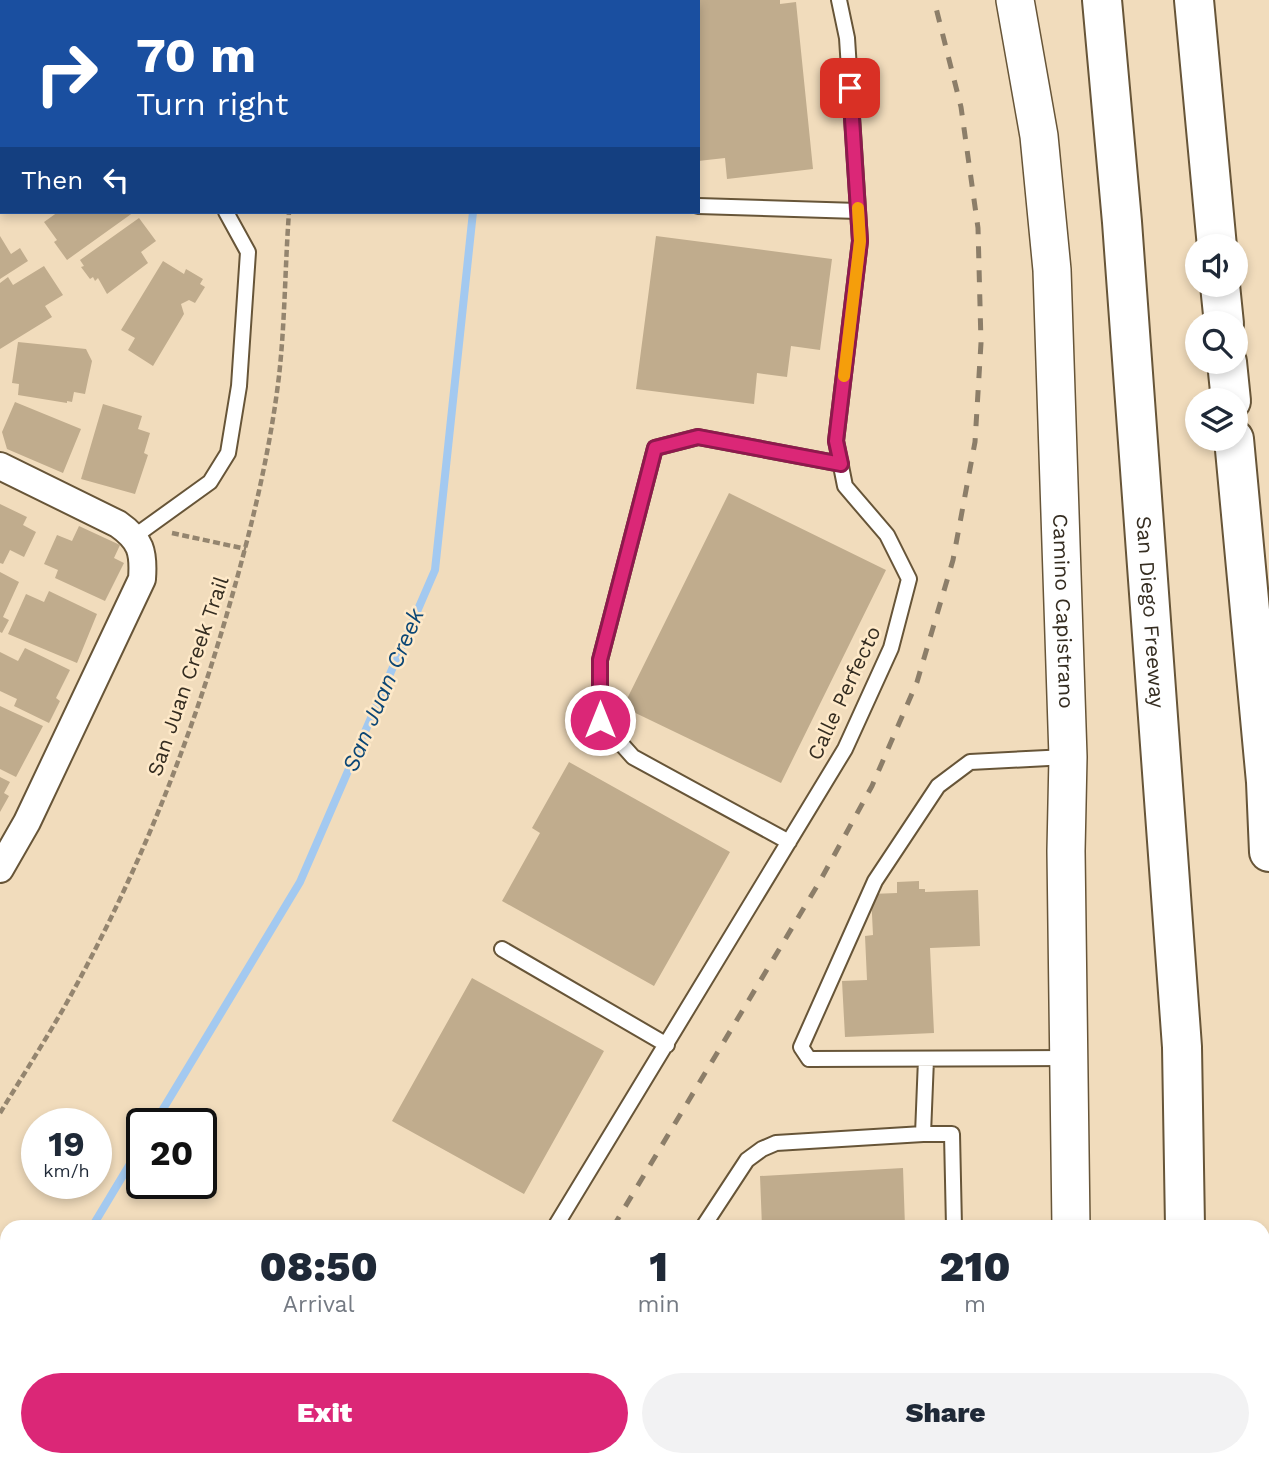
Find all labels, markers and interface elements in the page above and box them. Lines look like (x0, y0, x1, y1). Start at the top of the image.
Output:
text: 70 m (136, 26, 256, 84)
icon: right (21, 28, 112, 119)
pin (820, 58, 880, 118)
icon: arrive (831, 69, 869, 107)
text: Turn right (136, 85, 288, 123)
icon: left (97, 161, 135, 199)
text: Then (21, 165, 83, 195)
map controls (1185, 234, 1248, 451)
button: sound (1185, 234, 1248, 297)
button: search (1185, 311, 1248, 374)
button: layers (1185, 388, 1248, 451)
street label: Camino Capistrano (1048, 513, 1079, 709)
street label: San Diego Freeway (1131, 515, 1170, 709)
street label: San Juan Creek Trail (142, 572, 234, 779)
water label: San Juan Creek (337, 603, 431, 776)
street label: Calle Perfecto (802, 622, 886, 764)
position arrow (563, 683, 637, 757)
speed limit sign: 20 (126, 1108, 217, 1199)
text: 19 (48, 1123, 85, 1165)
text: km/h (43, 1160, 90, 1181)
text: 08:50 (259, 1242, 378, 1291)
text: 1 (649, 1242, 668, 1291)
text: 210 (939, 1242, 1011, 1291)
text: Arrival (283, 1291, 355, 1318)
text: min (637, 1291, 680, 1318)
text: m (964, 1291, 986, 1318)
button: Exit (21, 1373, 628, 1453)
button: Share (642, 1373, 1249, 1453)

